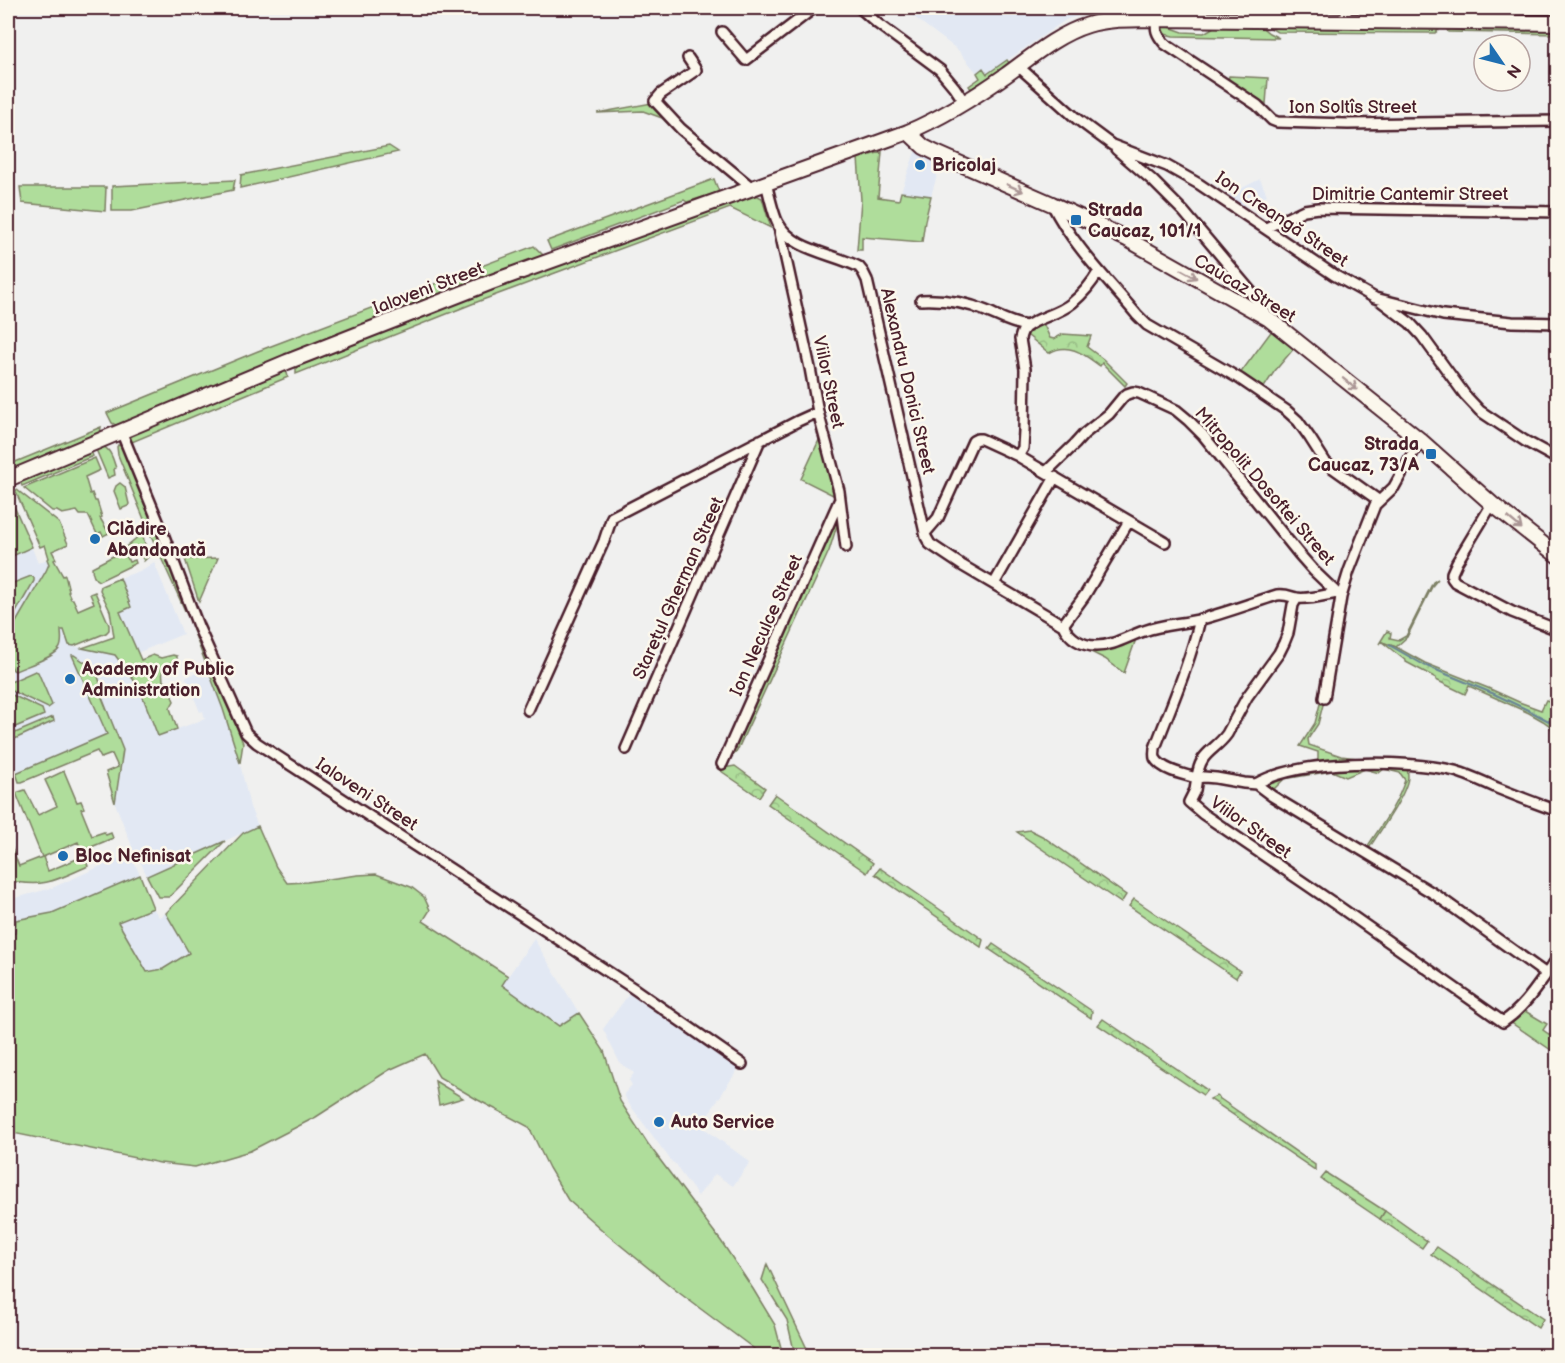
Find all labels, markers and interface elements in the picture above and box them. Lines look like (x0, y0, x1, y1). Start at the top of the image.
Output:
north arrow (1472, 33, 1532, 93)
text: N (1502, 60, 1524, 81)
street label: Ion Soltîs Street (1289, 97, 1418, 118)
place label: Bricolaj (932, 155, 996, 176)
marker: Bricolaj (913, 158, 927, 172)
street label: Ion Creangă Street (1211, 167, 1352, 272)
one-way arrow (1005, 183, 1023, 194)
street label: Dimitrie Cantemir Street (1312, 184, 1509, 205)
place label: Strada Caucaz, 101/1 (1088, 200, 1202, 242)
marker: Strada Caucaz, 101/1 (1069, 213, 1083, 227)
street label: Caucaz Street (1190, 250, 1300, 327)
street label: Ialoveni Street (370, 257, 487, 319)
one-way arrow (1180, 268, 1197, 280)
street label: Alexandru Donici Street (876, 286, 939, 477)
street label: Viilor Street (808, 334, 849, 431)
one-way arrow (1342, 377, 1358, 390)
street label: Mitropolit Dosoftei Street (1190, 403, 1339, 570)
place label: Strada Caucaz, 73/A (1308, 434, 1420, 476)
marker: Strada Caucaz, 73/A (1424, 447, 1438, 461)
street label: Starețul Gherman Street (629, 493, 728, 683)
one-way arrow (1507, 516, 1522, 530)
place label: Clădire Abandonată (106, 519, 206, 561)
marker: Clădire Abandonată (88, 532, 102, 546)
street label: Ion Neculce Street (726, 551, 807, 699)
place label: Academy of Public Administration (81, 659, 234, 701)
marker: Academy of Public Administration (63, 672, 77, 686)
street label: Ialoveni Street (312, 754, 422, 835)
street label: Viilor Street (1206, 792, 1296, 863)
place label: Bloc Nefinisat (75, 846, 191, 867)
marker: Bloc Nefinisat (56, 849, 70, 863)
place label: Auto Service (670, 1112, 774, 1133)
marker: Auto Service (652, 1115, 666, 1129)

